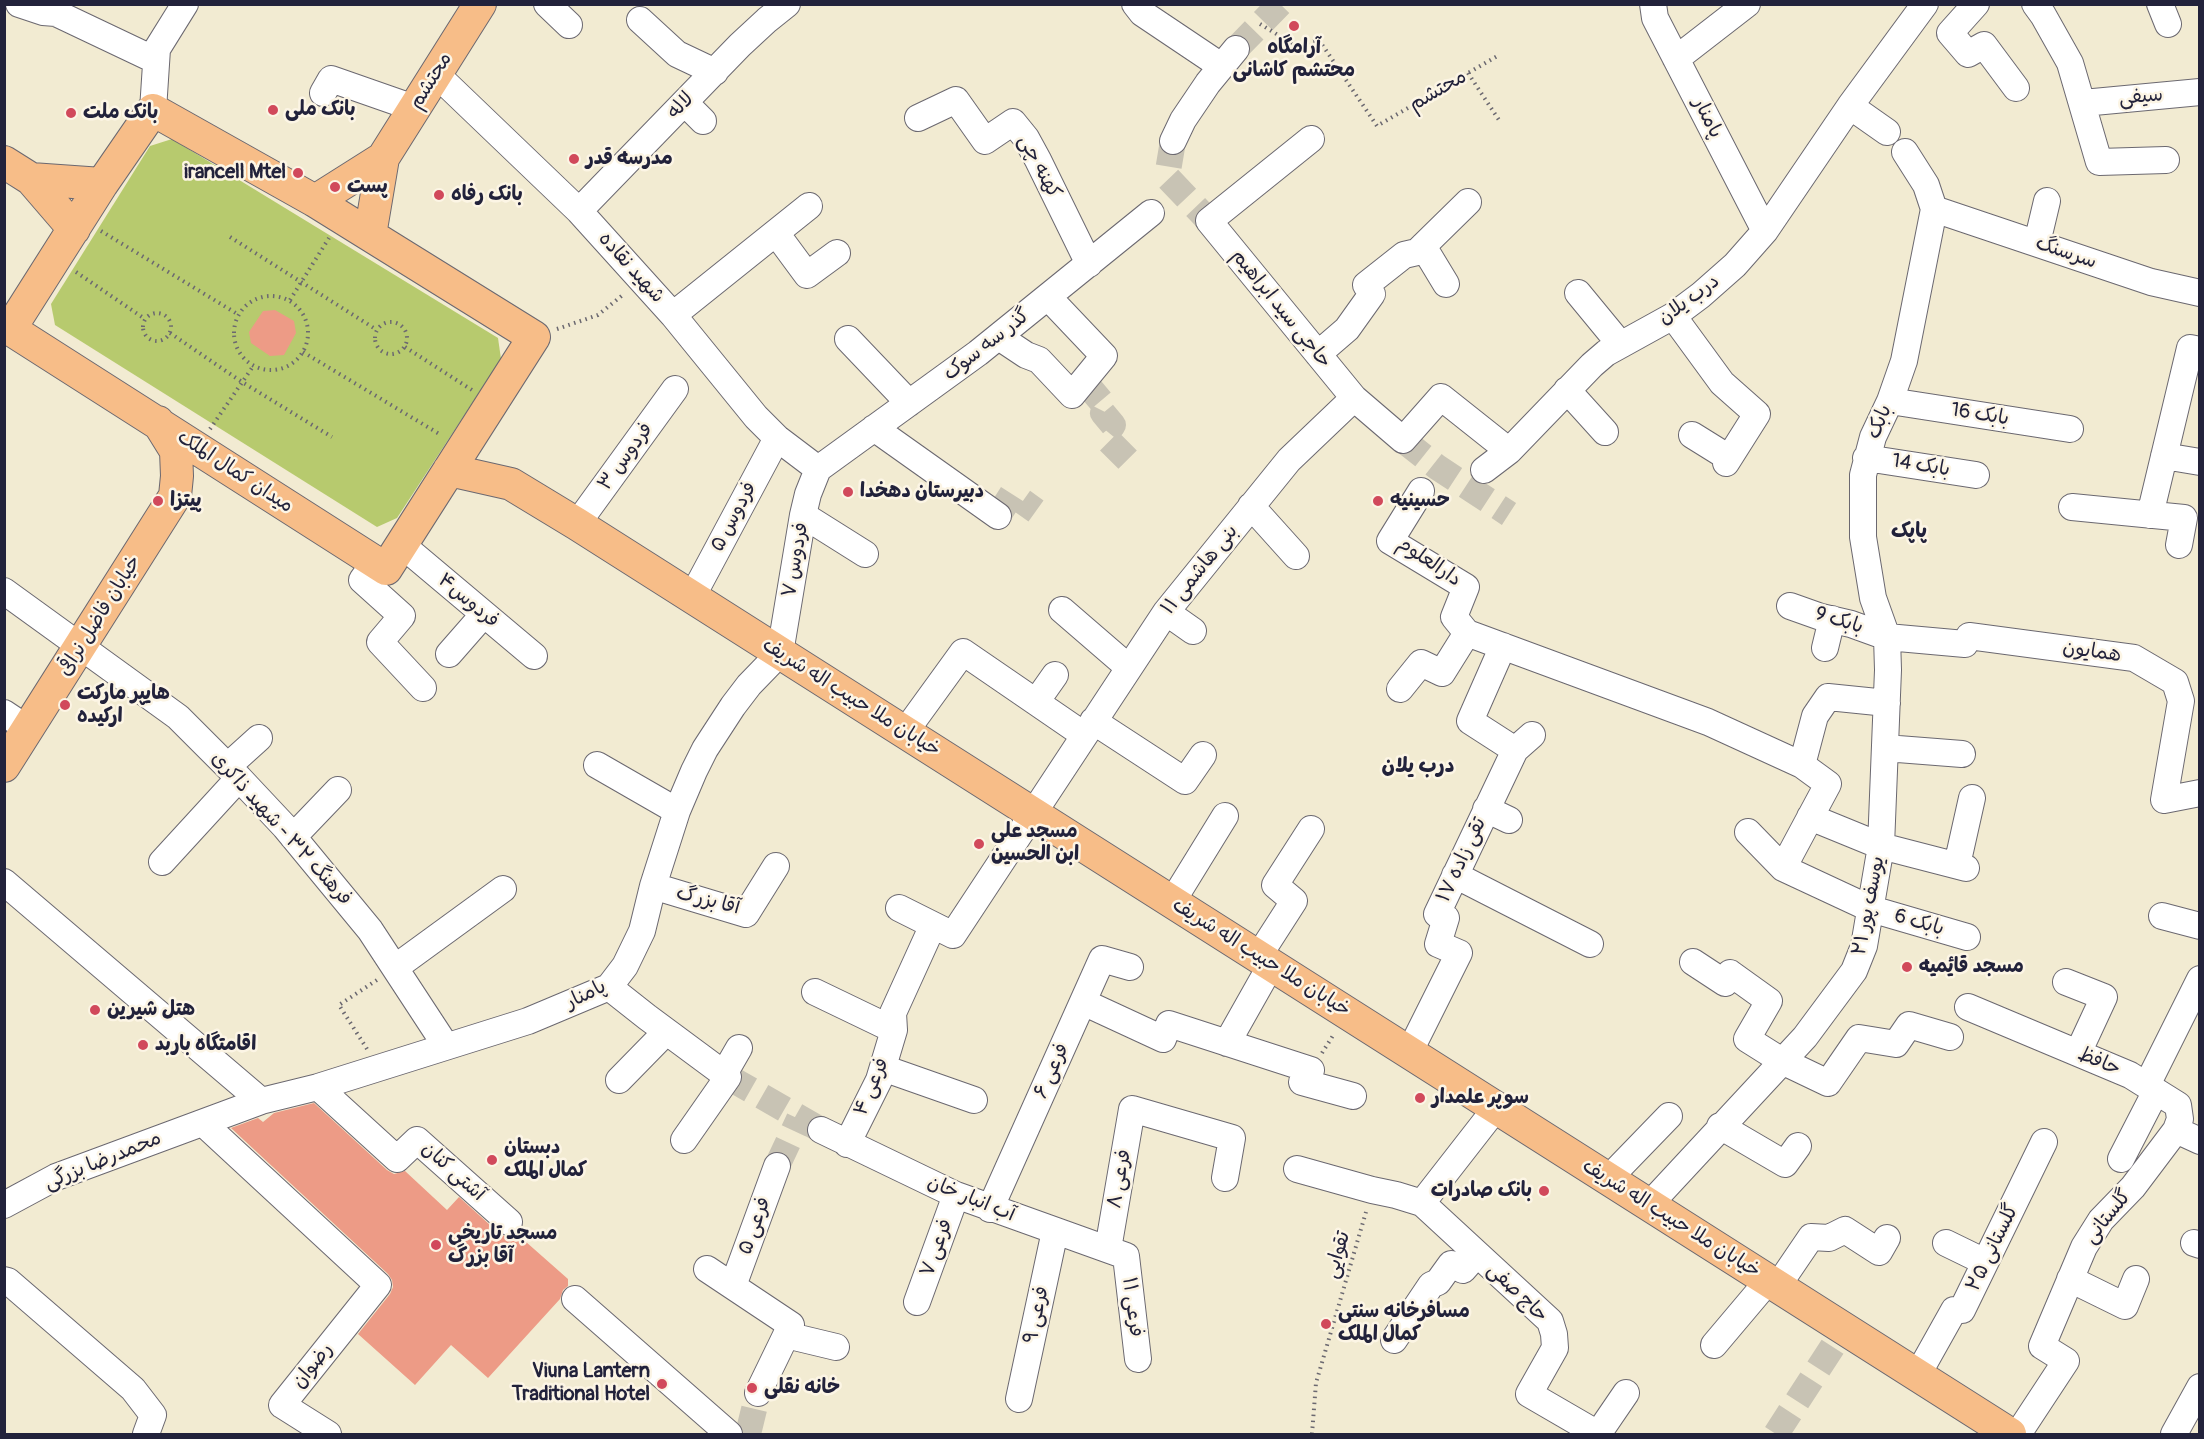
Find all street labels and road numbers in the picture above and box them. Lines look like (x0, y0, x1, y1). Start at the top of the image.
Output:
street label: محتشم (404, 48, 458, 114)
street label: محتشم (1405, 65, 1471, 117)
street label: سیفی (2118, 83, 2164, 111)
street label: لاله (663, 88, 699, 124)
street label: پامنار (1687, 94, 1727, 142)
street label: کهنه چی (1012, 131, 1066, 203)
street label: شهید نقاده (593, 227, 669, 309)
street label: سرسنگ (2032, 231, 2100, 275)
street label: حاجی سید ابراهیم (1226, 245, 1336, 373)
street label: درب یلان (1654, 270, 1724, 330)
street label: گذر سه سوک (939, 304, 1035, 386)
street label: بابک 16 (1949, 399, 2011, 431)
street label: بابک (1862, 401, 1898, 443)
street label: فردوس ۳ (593, 418, 659, 496)
street label: میدان کمال الملک (172, 426, 298, 518)
street label: بابک 14 (1890, 450, 1952, 482)
street label: فردوس ۵ (706, 478, 762, 556)
street label: بنی هاشمی ۱۱ (1156, 520, 1244, 620)
street label: فردوس ۷ (778, 521, 814, 599)
street label: دارالعلوم (1392, 532, 1466, 592)
street label: خیابان فاضل نراقی (53, 551, 147, 681)
street label: فردوس۴ (433, 569, 503, 633)
street label: بابک 9 (1812, 602, 1866, 640)
street label: خیابان ملا حبیب اله شریف (757, 633, 945, 763)
street label: همایون (2061, 636, 2123, 668)
street label: فرهنگ ۳۲ - شهید ذاکری (206, 747, 356, 911)
street label: تقی زاده ۱۷ (1432, 814, 1492, 906)
street label: یوسف پور ۲۱ (1848, 854, 1890, 958)
street label: آقا بزرگ (674, 882, 742, 920)
street label: خیابان ملا حبیب اله شریف (1167, 893, 1355, 1023)
street label: بابک 6 (1891, 904, 1947, 942)
street label: پامنار (562, 975, 610, 1015)
street label: فرعی ۶ (1029, 1040, 1075, 1102)
street label: حافظ (2074, 1042, 2124, 1082)
street label: فرعی ۴ (849, 1054, 895, 1120)
street label: محمدرضا بزرگی (41, 1127, 165, 1195)
street label: آشتی کنان (416, 1137, 490, 1207)
street label: فرعی ۸ (1103, 1148, 1137, 1210)
street label: خیابان ملا حبیب اله شریف (1577, 1154, 1765, 1284)
street label: آب انبار خان (924, 1171, 1018, 1227)
street label: گلستانی (2079, 1185, 2137, 1249)
street label: فرعی ۵ (734, 1194, 776, 1258)
street label: گلستانی ۲۵ (1962, 1200, 2024, 1296)
street label: فرعی ۷ (916, 1216, 958, 1280)
street label: تقوایی (1320, 1229, 1356, 1281)
street label: حاج صفی (1482, 1258, 1552, 1328)
street label: فرعی ۱۱ (1116, 1276, 1148, 1338)
street label: فرعی ۹ (1019, 1284, 1055, 1346)
street label: رضوان (287, 1338, 339, 1394)

